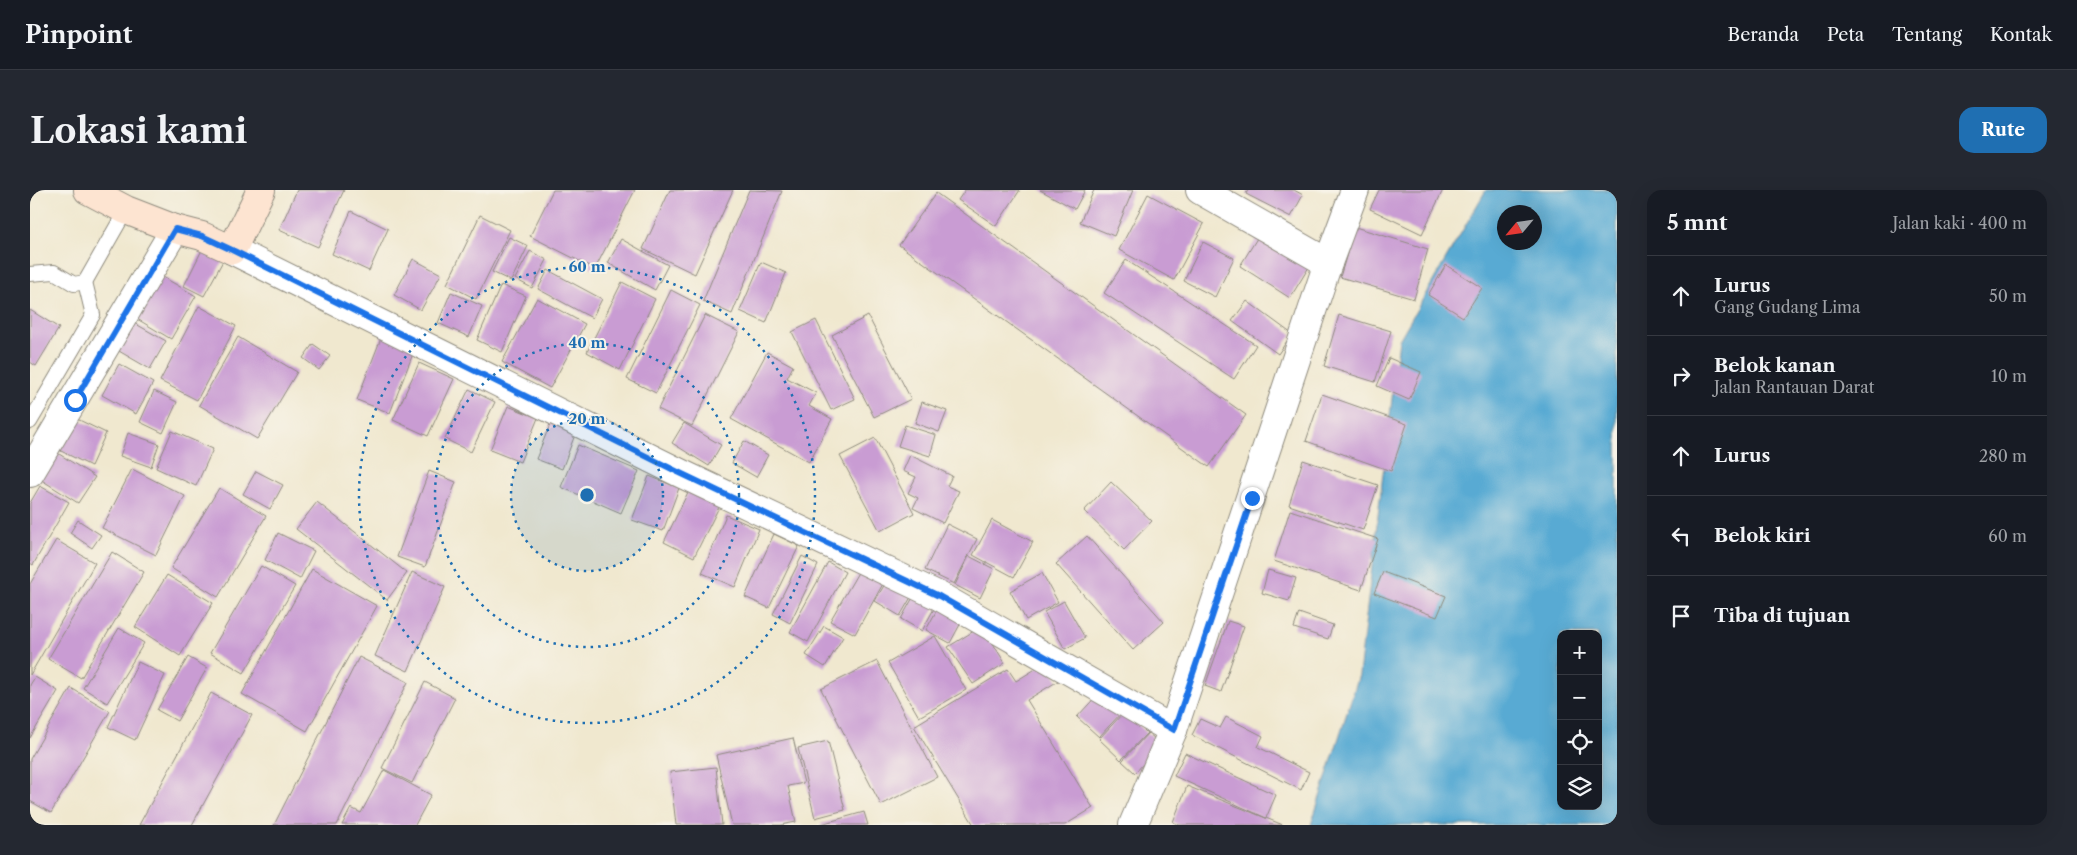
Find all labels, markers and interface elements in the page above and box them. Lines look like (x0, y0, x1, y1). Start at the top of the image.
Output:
text: Pinpoint (25, 20, 132, 49)
text: Beranda (1728, 24, 1799, 46)
text: Peta (1827, 24, 1864, 46)
text: Tentang (1892, 24, 1962, 46)
text: Kontak (1990, 24, 2052, 46)
button: Rute (1959, 107, 2047, 153)
text: Lokasi kami (30, 109, 247, 152)
north arrow (1497, 205, 1542, 250)
text: 5 mnt (1667, 210, 1728, 235)
text: Jalan kaki · 400 m (1892, 213, 2027, 233)
text: 60 m (568, 257, 606, 276)
text: Lurus (1714, 274, 1770, 297)
icon: ahead (1667, 282, 1695, 310)
text: 50 m (1989, 286, 2027, 306)
text: Gang Gudang Lima (1714, 297, 1860, 317)
text: 40 m (568, 333, 606, 352)
text: Belok kanan (1714, 354, 1836, 377)
icon: right (1667, 362, 1695, 390)
text: 10 m (1991, 366, 2027, 386)
text: Jalan Rantauan Darat (1714, 377, 1874, 397)
route start (64, 389, 87, 412)
text: 20 m (568, 409, 606, 428)
icon: ahead (1667, 442, 1695, 470)
text: Lurus (1714, 444, 1770, 467)
text: 280 m (1979, 446, 2027, 466)
centre of rings (578, 486, 596, 504)
route end (1241, 487, 1264, 510)
icon: left (1667, 522, 1695, 550)
text: Belok kiri (1714, 524, 1811, 547)
text: 60 m (1988, 526, 2027, 546)
icon: arrive (1667, 602, 1695, 630)
text: Tiba di tujuan (1714, 604, 1850, 627)
map controls (1557, 630, 1602, 810)
button: + (1557, 630, 1602, 675)
button: − (1557, 675, 1602, 720)
button: locate (1557, 720, 1602, 765)
button: layers (1557, 765, 1602, 810)

